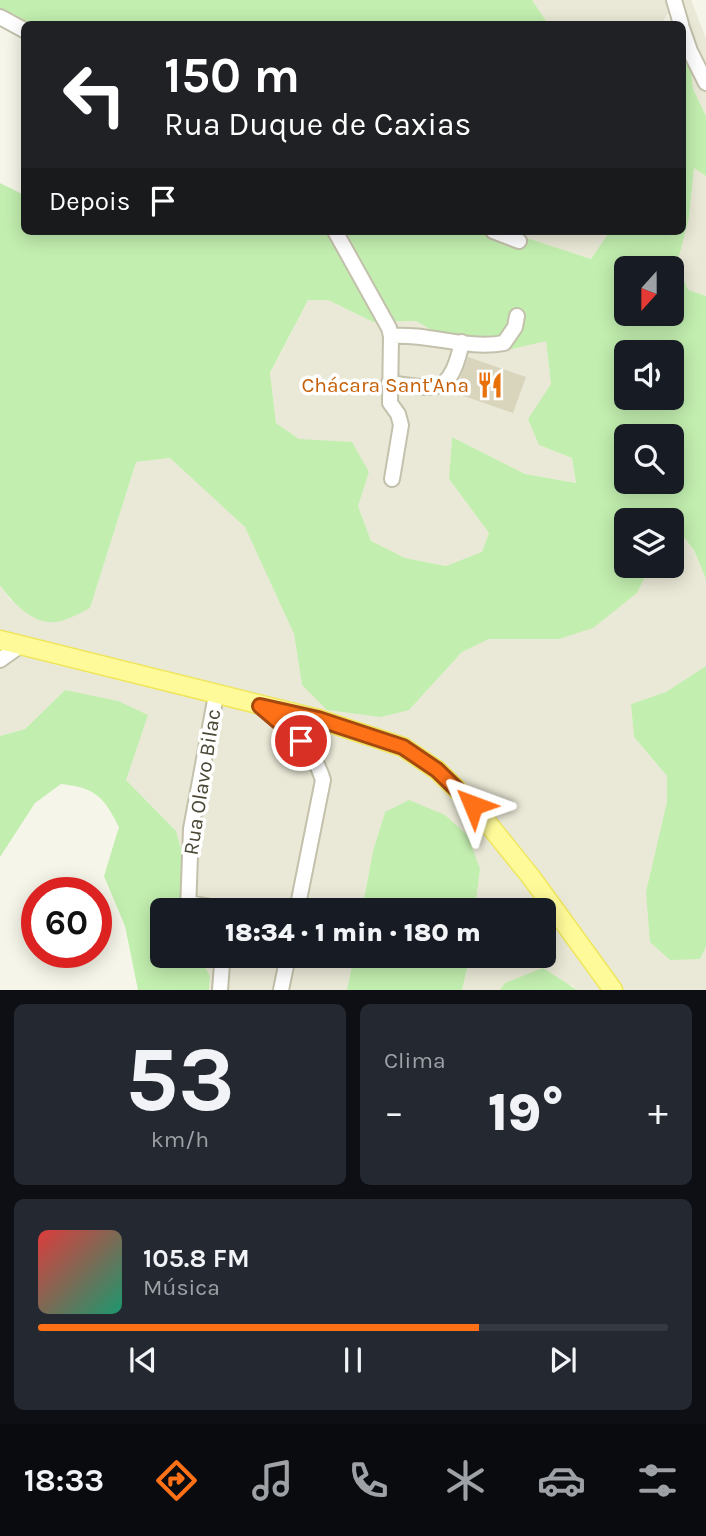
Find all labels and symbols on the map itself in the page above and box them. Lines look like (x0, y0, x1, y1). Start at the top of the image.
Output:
north arrow (614, 256, 684, 326)
restaurant icon: Chácara Sant'Ana (475, 370, 505, 400)
place label: Chácara Sant'Ana (301, 373, 469, 397)
street label: Rua Olavo Bilac (179, 707, 225, 857)
pin (271, 711, 331, 771)
position arrow (436, 768, 510, 842)
speed limit sign: 60 (21, 877, 112, 968)

